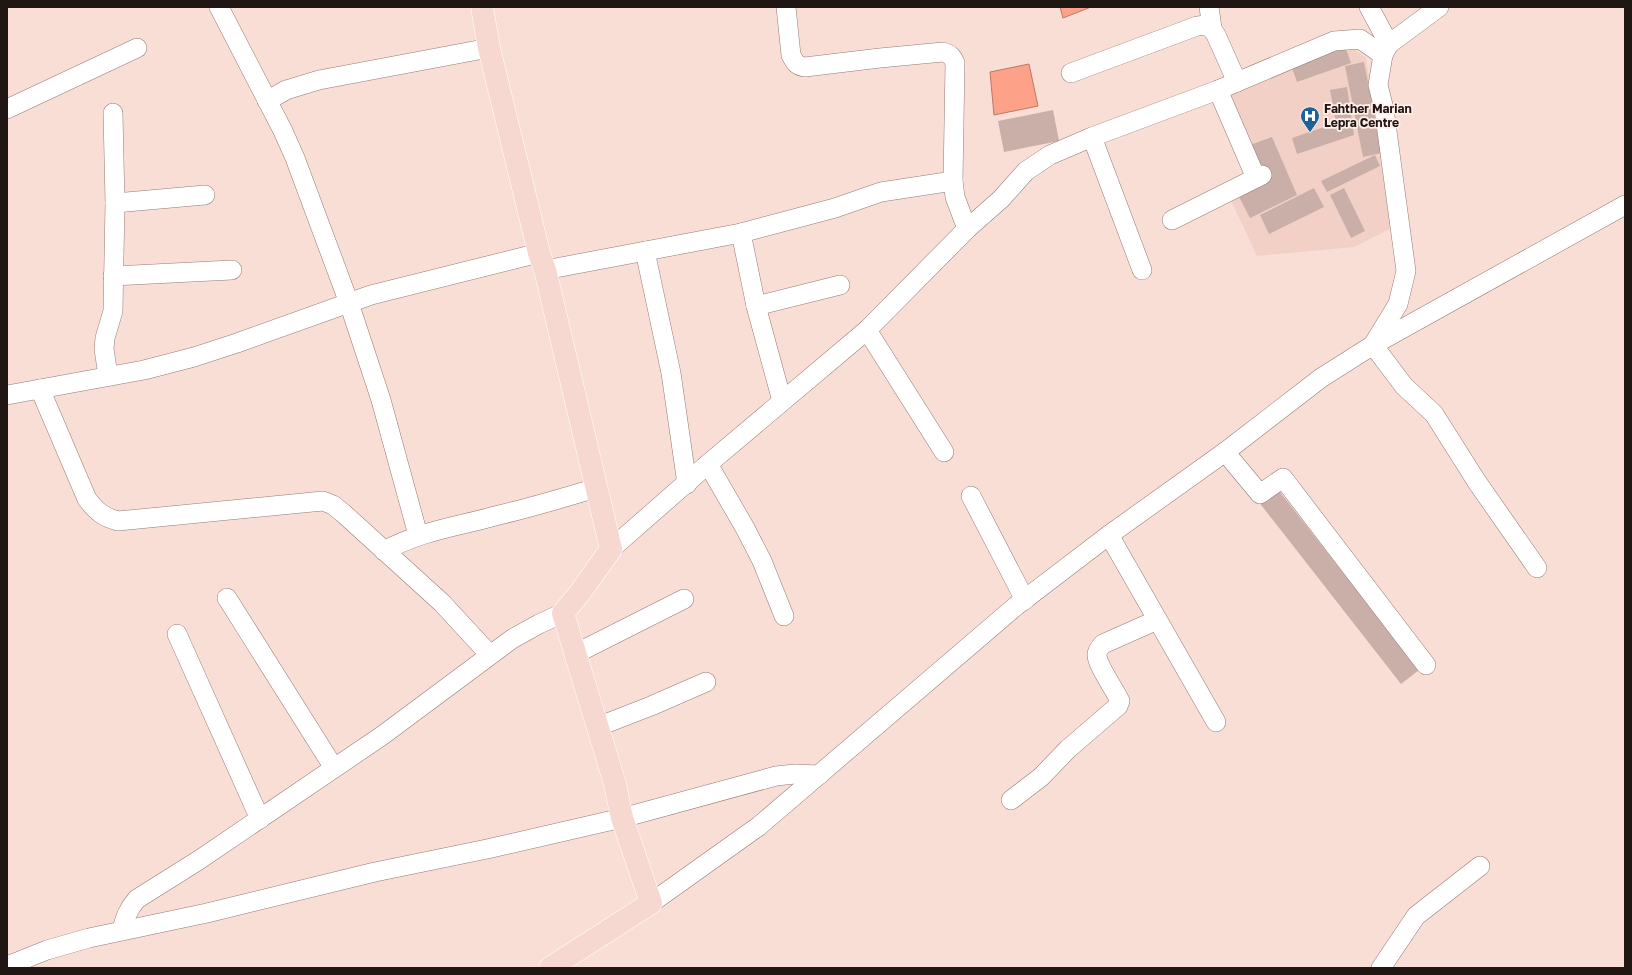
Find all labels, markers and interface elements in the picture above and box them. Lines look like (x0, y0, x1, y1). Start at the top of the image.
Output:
place label: Fahther Marian Lepra Centre (1324, 101, 1412, 130)
hospital icon: Fahther Marian Lepra Centre (1299, 105, 1321, 133)

